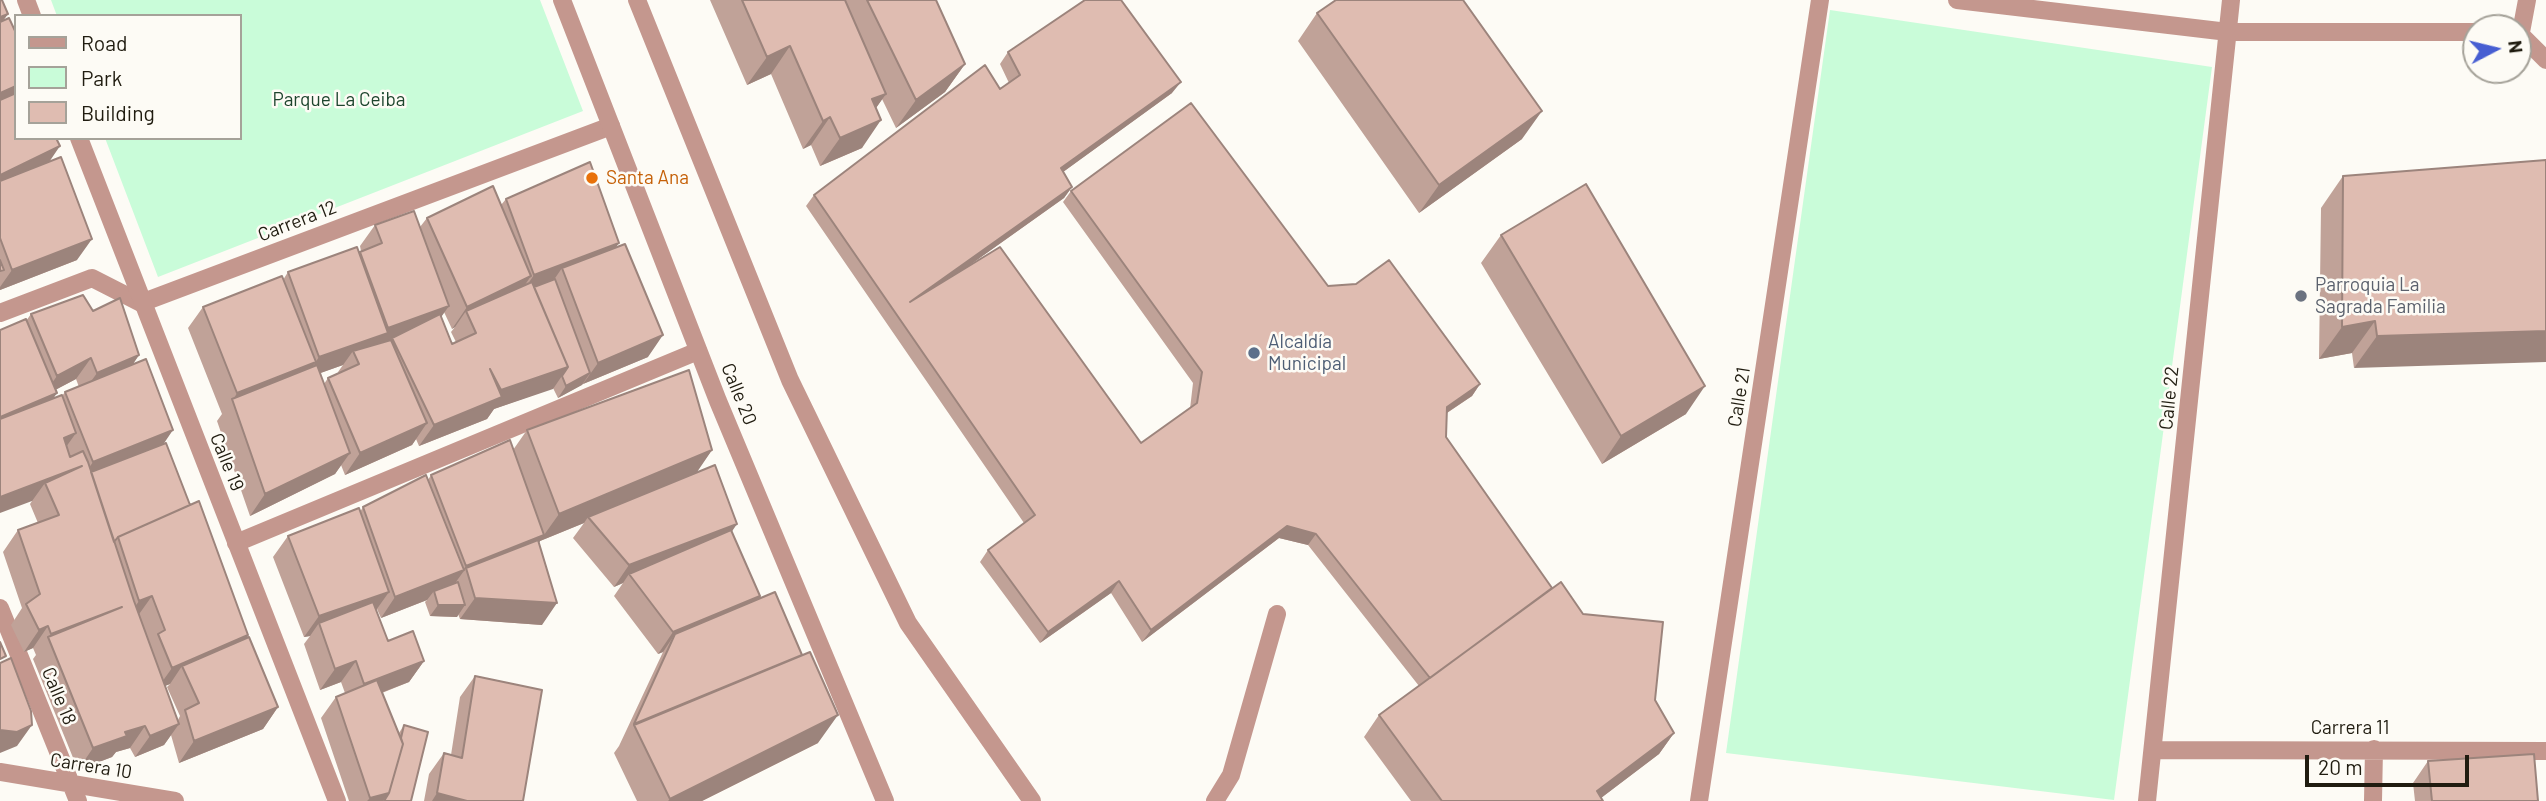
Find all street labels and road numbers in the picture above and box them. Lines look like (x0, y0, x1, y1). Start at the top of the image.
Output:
street label: Carrera 12 (255, 196, 339, 246)
street label: Calle 20 (716, 360, 762, 428)
street label: Calle 21 (1723, 365, 1755, 429)
street label: Calle 22 (2154, 365, 2184, 431)
street label: Calle 19 (205, 430, 249, 494)
street label: Calle 18 (37, 664, 81, 728)
street label: Carrera 11 (2311, 717, 2389, 739)
street label: Carrera 10 (48, 748, 134, 784)

